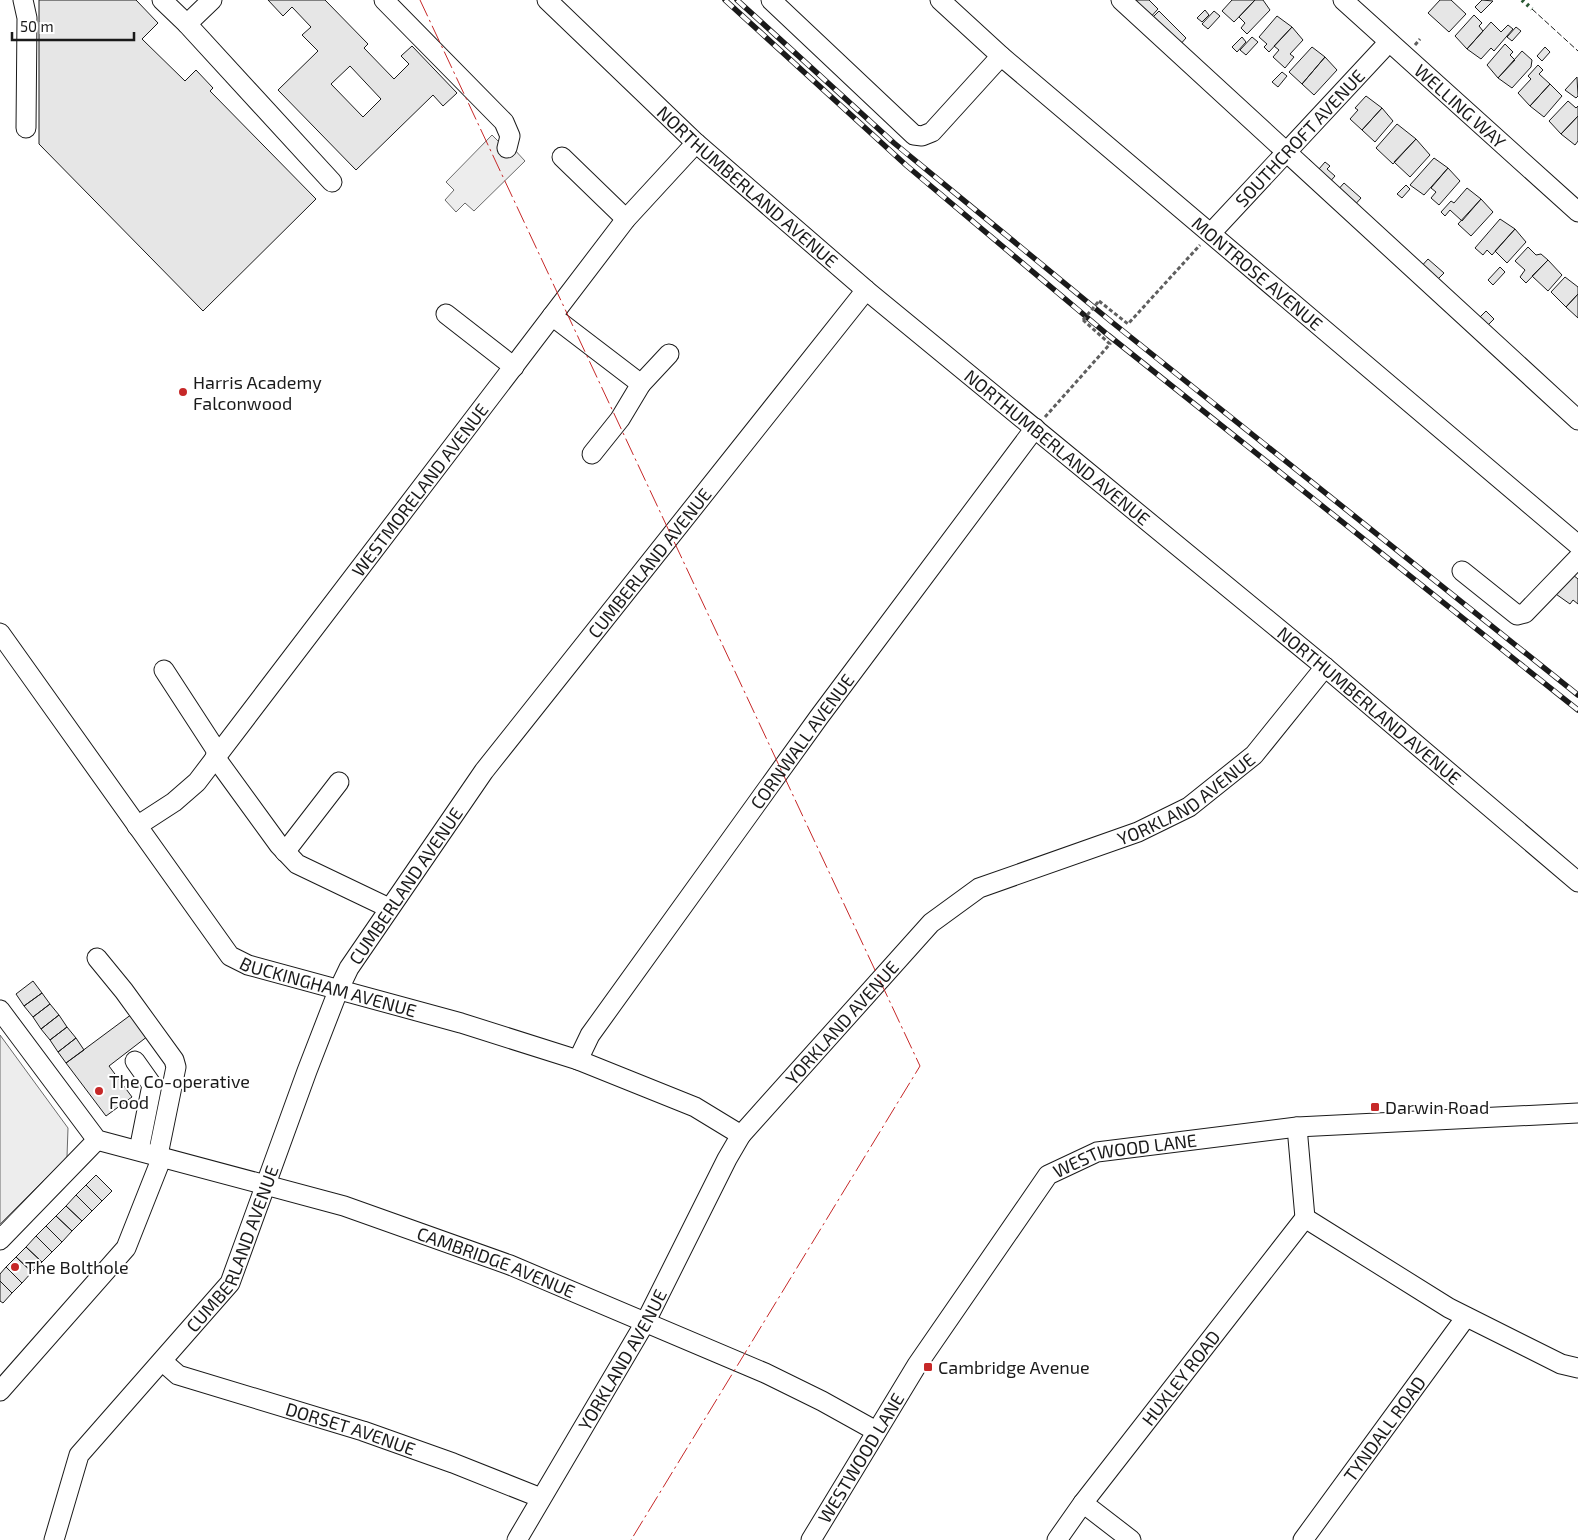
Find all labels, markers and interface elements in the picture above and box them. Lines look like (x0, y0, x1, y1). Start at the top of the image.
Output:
scale bar (12, 10, 135, 42)
text: 50 m (20, 17, 54, 35)
street label: WELLING WAY (1410, 59, 1511, 153)
street label: SOUTHCROFT AVENUE (1230, 65, 1369, 211)
street label: NORTHUMBERLAND AVENUE (653, 101, 843, 272)
street label: MONTROSE AVENUE (1188, 212, 1327, 335)
street label: NORTHUMBERLAND AVENUE (960, 365, 1155, 530)
place label: Harris Academy Falconwood (193, 371, 322, 414)
marker: Harris Academy Falconwood (177, 386, 189, 398)
street label: WESTMORELAND AVENUE (347, 399, 493, 581)
street label: CUMBERLAND AVENUE (583, 483, 716, 642)
street label: NORTHUMBERLAND AVENUE (1273, 622, 1466, 789)
street label: CORNWALL AVENUE (745, 669, 859, 813)
street label: YORKLAND AVENUE (1114, 748, 1259, 849)
street label: CUMBERLAND AVENUE (344, 803, 467, 969)
street label: BUCKINGHAM AVENUE (236, 952, 419, 1021)
street label: YORKLAND AVENUE (780, 956, 903, 1089)
place label: The Co-operative Food (109, 1070, 250, 1113)
marker: The Co-operative Food (93, 1085, 105, 1097)
place label: Darwin Road (1385, 1096, 1489, 1118)
marker: Darwin Road (1369, 1101, 1381, 1113)
street label: WESTWOOD LANE (1049, 1129, 1198, 1182)
street label: CUMBERLAND AVENUE (181, 1162, 283, 1336)
street label: CAMBRIDGE AVENUE (414, 1222, 579, 1302)
place label: The Bolthole (25, 1256, 129, 1278)
marker: The Bolthole (9, 1261, 21, 1273)
street label: YORKLAND AVENUE (573, 1285, 671, 1434)
street label: HUXLEY ROAD (1137, 1326, 1224, 1430)
place label: Cambridge Avenue (938, 1356, 1090, 1378)
marker: Cambridge Avenue (922, 1361, 934, 1373)
street label: TYNDALL ROAD (1339, 1372, 1430, 1485)
street label: WESTWOOD LANE (813, 1389, 909, 1527)
street label: DORSET AVENUE (283, 1397, 419, 1460)

